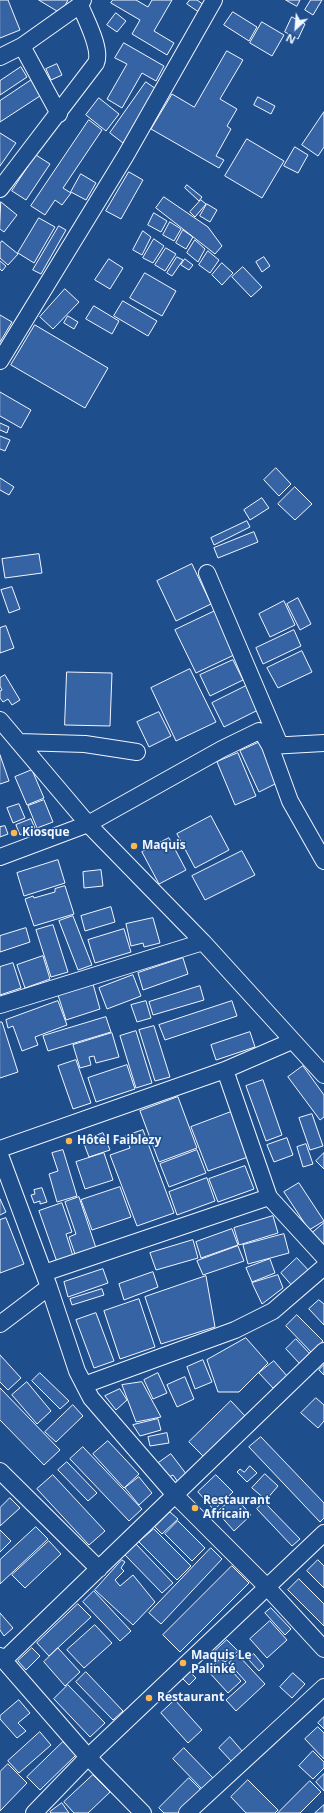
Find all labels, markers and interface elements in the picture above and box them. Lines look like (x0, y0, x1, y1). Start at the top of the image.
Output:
north arrow (276, 8, 316, 48)
text: N (283, 31, 298, 48)
place label: Kiosque (22, 826, 70, 840)
marker: Kiosque (9, 828, 19, 838)
place label: Maquis (142, 839, 186, 853)
marker: Maquis (129, 841, 139, 851)
place label: Hôtel Faiblezy (77, 1134, 161, 1148)
marker: Hôtel Faiblezy (64, 1136, 74, 1146)
place label: Restaurant Africain (203, 1494, 270, 1522)
marker: Restaurant Africain (190, 1503, 200, 1513)
place label: Maquis Le Palinké (191, 1649, 252, 1677)
marker: Maquis Le Palinké (178, 1658, 188, 1668)
place label: Restaurant (157, 1691, 224, 1705)
marker: Restaurant (144, 1693, 154, 1703)

